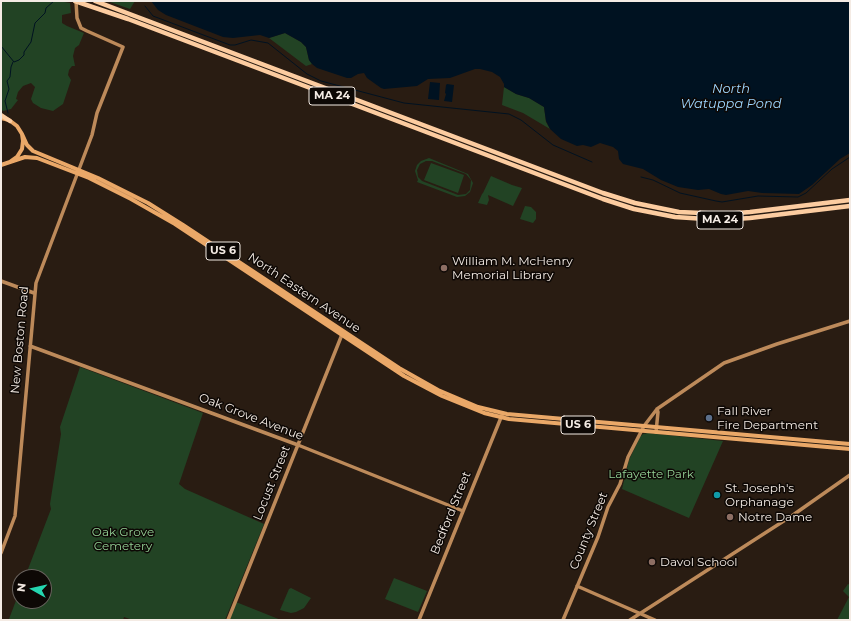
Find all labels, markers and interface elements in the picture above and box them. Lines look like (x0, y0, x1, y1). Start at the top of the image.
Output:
water label: North Watuppa Pond (680, 81, 782, 112)
road number: MA 24 (309, 87, 355, 105)
road number: MA 24 (697, 211, 743, 229)
road number: US 6 (206, 242, 240, 260)
street label: North Eastern Avenue (245, 250, 363, 336)
place label: William M. McHenry Memorial Library (452, 254, 573, 282)
marker: William M. McHenry Memorial Library (439, 263, 449, 273)
street label: New Boston Road (8, 286, 32, 394)
street label: Oak Grove Avenue (197, 390, 305, 444)
place label: Fall River Fire Department (717, 404, 818, 432)
marker: Fall River Fire Department (704, 413, 714, 423)
road number: US 6 (561, 416, 595, 434)
street label: Locust Street (250, 443, 294, 523)
park label: Lafayette Park (608, 467, 694, 481)
street label: Bedford Street (428, 469, 474, 557)
place label: St. Joseph's Orphanage (725, 481, 794, 509)
street label: County Street (567, 490, 611, 572)
marker: St. Joseph's Orphanage (712, 490, 722, 500)
place label: Notre Dame (738, 510, 812, 524)
marker: Notre Dame (725, 512, 735, 522)
park label: Oak Grove Cemetery (92, 525, 154, 553)
place label: Davol School (660, 555, 738, 569)
marker: Davol School (647, 557, 657, 567)
north arrow (12, 569, 52, 609)
text: N (14, 582, 29, 593)

